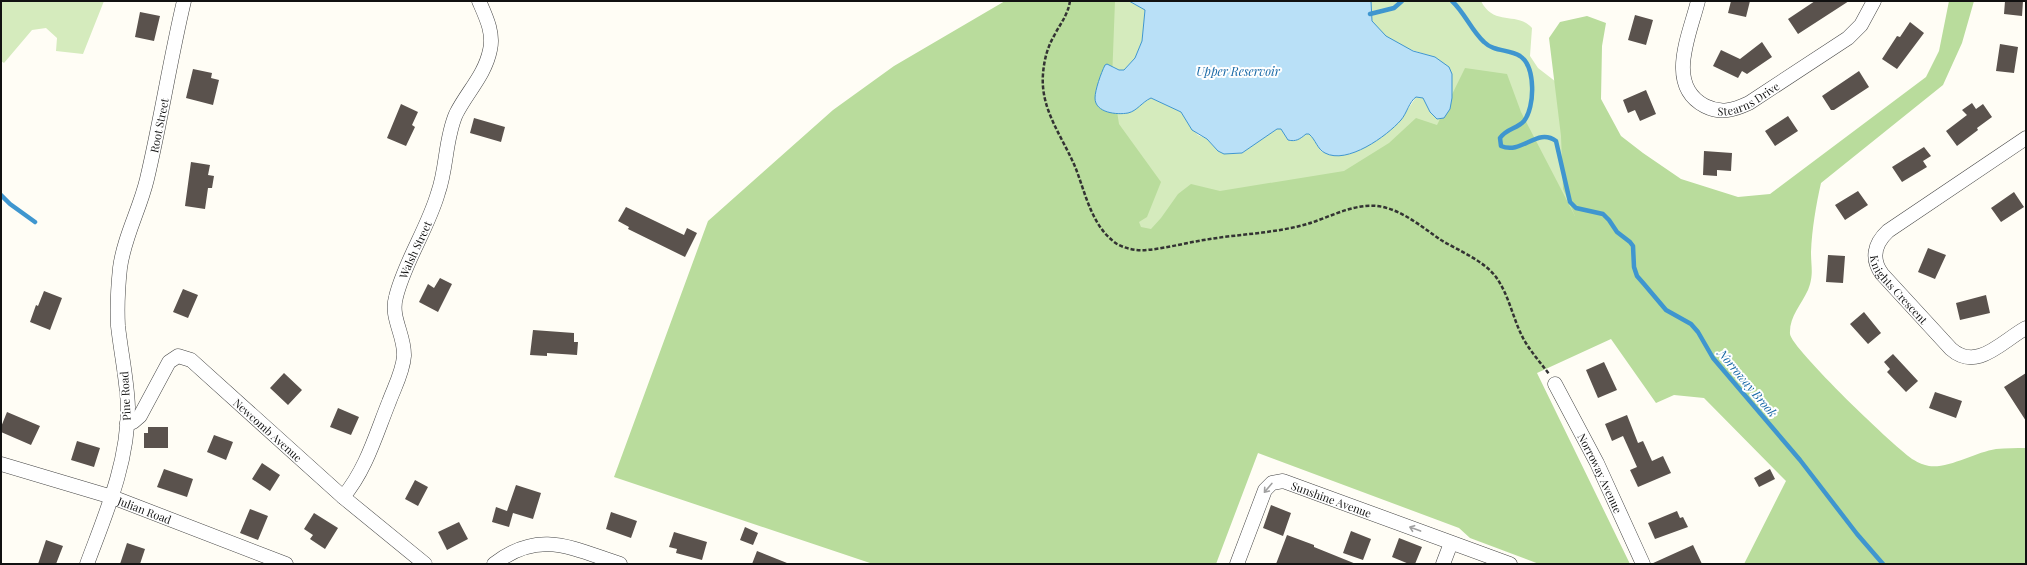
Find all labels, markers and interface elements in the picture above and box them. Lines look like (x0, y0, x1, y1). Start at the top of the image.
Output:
water label: Upper Reservoir (1196, 63, 1281, 79)
street label: Stearns Drive (1717, 78, 1782, 118)
street label: Root Street (146, 97, 171, 154)
street label: Walsh Street (395, 218, 434, 281)
street label: Knights Crescent (1868, 254, 1931, 327)
water label: Norroway Brook (1714, 345, 1781, 420)
street label: Pine Road (116, 370, 134, 421)
street label: Newcomb Avenue (231, 395, 306, 465)
street label: Norroway Avenue (1575, 430, 1626, 516)
street label: Sunshine Avenue (1289, 477, 1374, 520)
one-way arrow (1264, 483, 1273, 493)
street label: Julian Road (115, 492, 174, 527)
one-way arrow (1408, 525, 1421, 532)

